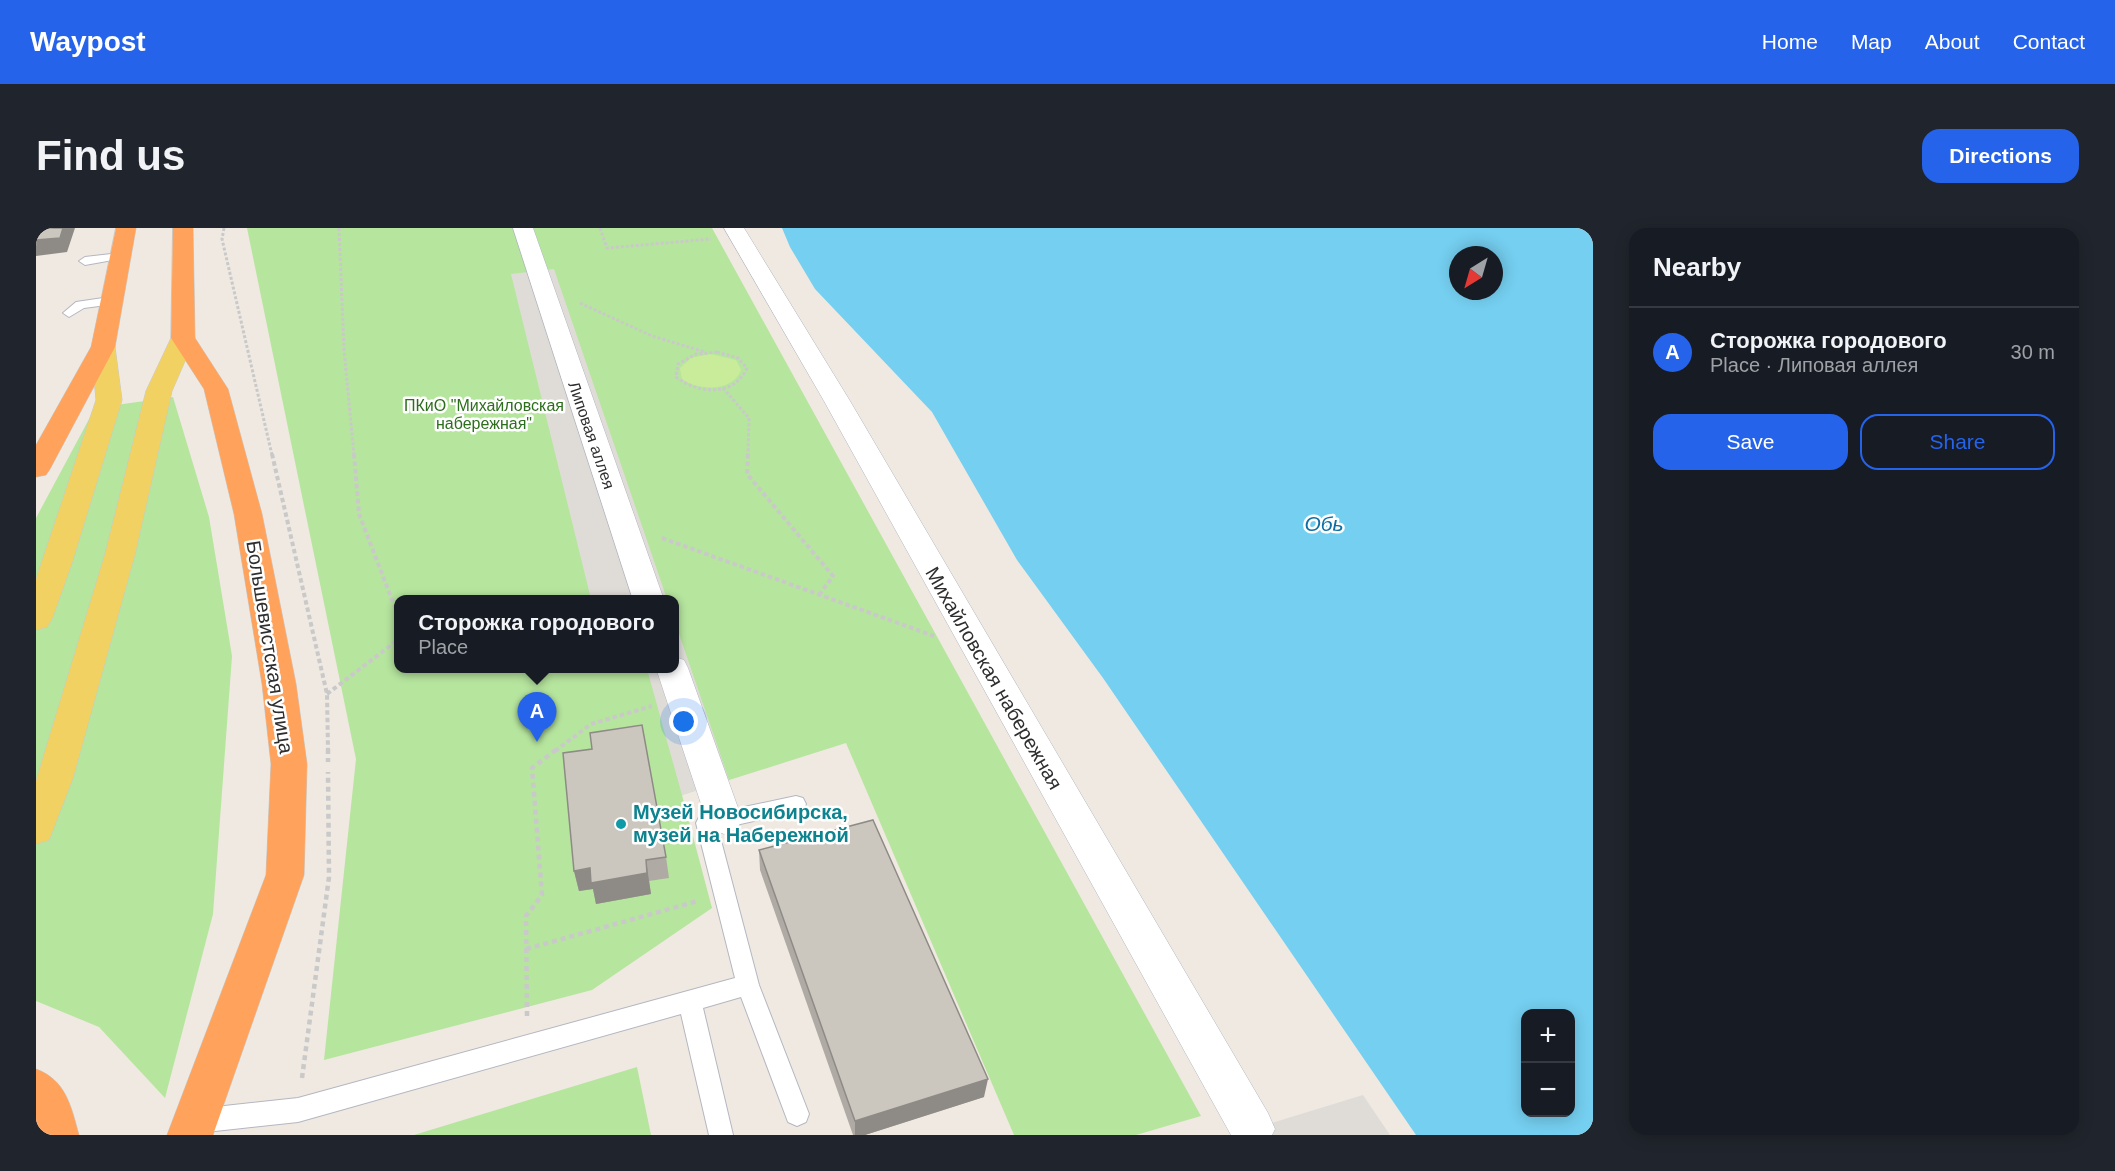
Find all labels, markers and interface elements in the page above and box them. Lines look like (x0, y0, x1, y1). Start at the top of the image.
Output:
text: Waypost (30, 26, 146, 57)
text: Home (1762, 30, 1818, 53)
text: Map (1851, 30, 1892, 53)
text: About (1925, 30, 1980, 53)
text: Contact (2013, 30, 2085, 53)
button: Directions (1922, 129, 2079, 183)
text: Find us (36, 132, 185, 179)
north arrow (1449, 246, 1503, 300)
text: Nearby (1653, 252, 1741, 282)
text: Сторожка городового (1710, 328, 1947, 353)
text: A (1665, 341, 1680, 363)
text: 30 m (2011, 341, 2055, 363)
text: Place · Липовая аллея (1710, 354, 1918, 376)
street label: Липовая аллея (565, 379, 618, 491)
park label: ПКиО "Михайловская набережная" (404, 397, 564, 432)
button: Save (1653, 414, 1848, 470)
button: Share (1860, 414, 2055, 470)
water label: Обь (1304, 512, 1344, 535)
street label: Большевистская улица (242, 539, 298, 756)
street label: Михайловская набережная (921, 563, 1067, 793)
popup (394, 595, 679, 673)
text: Сторожка городового (418, 610, 655, 635)
text: Place (418, 636, 468, 658)
pin: A (518, 692, 556, 742)
your location (669, 707, 698, 736)
place label: Музей Новосибирска, музей на Набережной (633, 801, 849, 846)
marker: Музей Новосибирска, музей на Набережной (614, 817, 628, 831)
map controls (1521, 1009, 1575, 1117)
button: + (1521, 1009, 1575, 1063)
button: − (1521, 1063, 1575, 1117)

